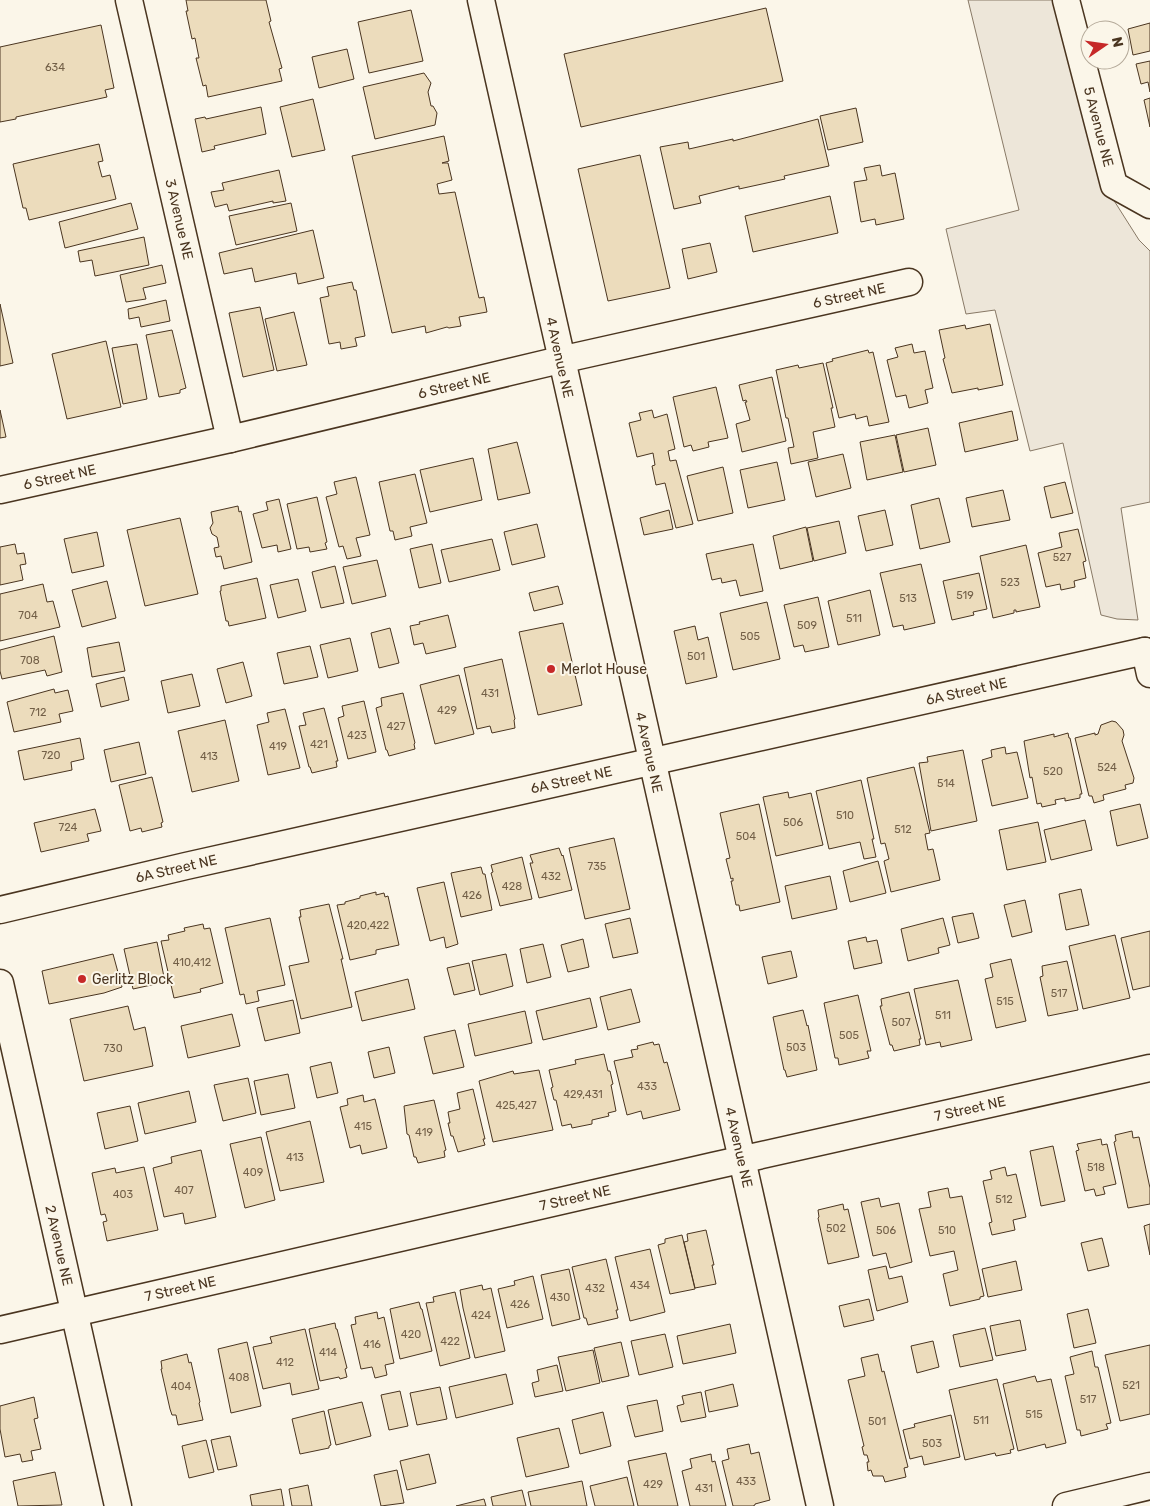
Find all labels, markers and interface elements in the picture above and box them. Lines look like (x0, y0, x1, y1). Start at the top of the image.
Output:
north arrow (1080, 20, 1130, 70)
text: N (1108, 35, 1127, 49)
house number: 634 (45, 61, 65, 74)
street label: 5 Avenue NE (1080, 85, 1117, 169)
street label: 3 Avenue NE (161, 177, 196, 261)
street label: 6 Street NE (811, 280, 887, 312)
street label: 4 Avenue NE (542, 315, 577, 400)
street label: 6 Street NE (416, 369, 492, 403)
street label: 6 Street NE (22, 461, 98, 494)
house number: 527 (1053, 551, 1072, 564)
house number: 523 (1000, 576, 1020, 589)
house number: 519 (956, 589, 974, 602)
house number: 513 (899, 592, 917, 605)
house number: 704 (18, 609, 38, 622)
house number: 511 (846, 612, 862, 625)
house number: 509 (797, 619, 817, 632)
house number: 505 (740, 630, 760, 643)
house number: 501 (687, 650, 705, 663)
house number: 708 (20, 654, 40, 667)
place label: Merlot House (561, 661, 647, 678)
marker: Merlot House (545, 663, 557, 675)
street label: 6A Street NE (924, 674, 1009, 709)
house number: 431 (481, 687, 499, 700)
house number: 429 (437, 704, 457, 717)
house number: 712 (30, 706, 46, 719)
street label: 4 Avenue NE (631, 710, 666, 795)
house number: 427 (387, 720, 406, 733)
house number: 423 (347, 729, 367, 742)
house number: 421 (310, 738, 328, 751)
house number: 419 (269, 740, 287, 753)
house number: 720 (41, 749, 61, 762)
house number: 413 (200, 750, 218, 763)
house number: 524 (1097, 761, 1117, 774)
street label: 6A Street NE (529, 763, 614, 797)
house number: 520 (1043, 765, 1063, 778)
house number: 514 (937, 777, 955, 790)
house number: 510 (836, 809, 854, 822)
house number: 506 (783, 816, 803, 829)
house number: 724 (59, 821, 78, 834)
house number: 512 (894, 823, 912, 836)
house number: 504 (736, 830, 756, 843)
street label: 6A Street NE (134, 851, 219, 887)
house number: 735 (588, 860, 607, 873)
house number: 432 (541, 870, 561, 883)
house number: 428 (502, 880, 522, 893)
house number: 426 (462, 889, 482, 902)
house number: 420,422 (347, 919, 389, 932)
house number: 410,412 (173, 956, 211, 969)
place label: Gerlitz Block (92, 971, 174, 988)
marker: Gerlitz Block (76, 973, 88, 985)
house number: 517 (1051, 987, 1068, 1000)
house number: 515 (996, 995, 1014, 1008)
house number: 511 (935, 1009, 951, 1022)
house number: 507 (891, 1016, 911, 1029)
house number: 505 (839, 1029, 859, 1042)
house number: 503 (786, 1041, 806, 1054)
house number: 730 (103, 1042, 123, 1055)
house number: 433 (637, 1080, 657, 1093)
house number: 429,431 (563, 1088, 603, 1101)
street label: 7 Street NE (933, 1093, 1007, 1125)
house number: 425,427 (495, 1099, 537, 1112)
street label: 4 Avenue NE (721, 1105, 756, 1190)
house number: 415 (354, 1120, 372, 1133)
house number: 419 (415, 1126, 433, 1139)
house number: 413 (286, 1151, 304, 1164)
house number: 518 (1087, 1161, 1105, 1174)
house number: 409 (243, 1166, 263, 1179)
street label: 7 Street NE (538, 1182, 612, 1215)
house number: 407 (174, 1184, 194, 1197)
house number: 403 (113, 1188, 134, 1201)
house number: 512 (995, 1193, 1013, 1206)
street label: 2 Avenue NE (41, 1204, 76, 1287)
house number: 502 (826, 1222, 846, 1235)
house number: 506 (876, 1224, 896, 1237)
house number: 510 (938, 1224, 956, 1237)
street label: 7 Street NE (143, 1273, 218, 1305)
house number: 434 (630, 1279, 650, 1292)
house number: 432 (585, 1282, 605, 1295)
house number: 430 (550, 1291, 570, 1304)
house number: 426 (510, 1298, 530, 1311)
house number: 424 (471, 1309, 491, 1322)
house number: 420 (401, 1328, 421, 1341)
house number: 422 (440, 1335, 460, 1348)
house number: 416 (363, 1338, 381, 1351)
house number: 414 (319, 1346, 337, 1359)
house number: 412 (276, 1356, 294, 1369)
house number: 408 (229, 1371, 249, 1384)
house number: 521 (1122, 1379, 1140, 1392)
house number: 404 (171, 1380, 191, 1393)
house number: 517 (1080, 1393, 1097, 1406)
house number: 515 (1025, 1408, 1043, 1421)
house number: 511 (973, 1414, 989, 1427)
house number: 501 (868, 1415, 886, 1428)
house number: 503 (922, 1437, 942, 1450)
house number: 433 (736, 1475, 756, 1488)
house number: 429 (643, 1478, 663, 1491)
house number: 431 (695, 1482, 713, 1495)

